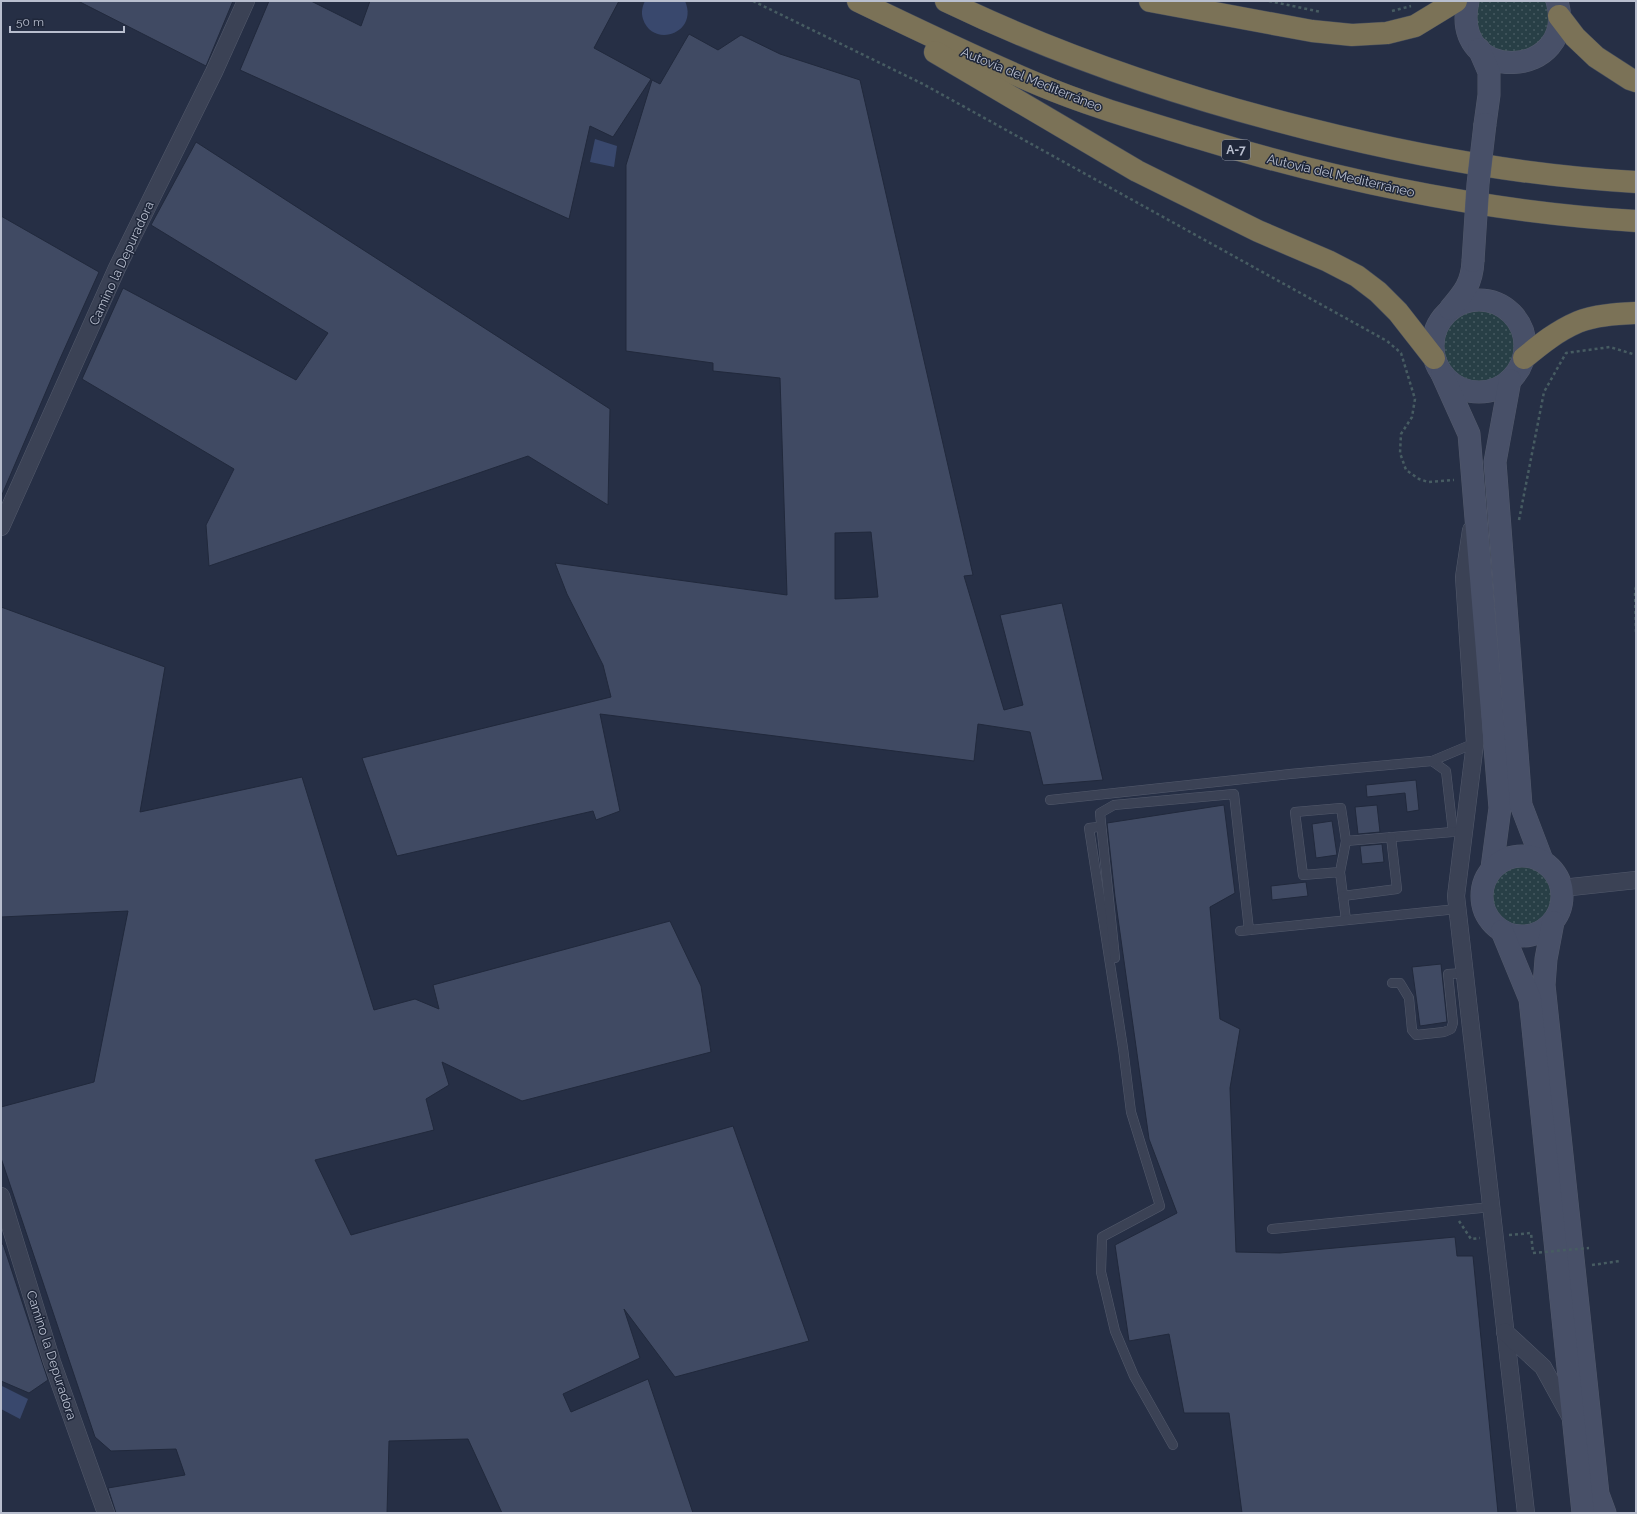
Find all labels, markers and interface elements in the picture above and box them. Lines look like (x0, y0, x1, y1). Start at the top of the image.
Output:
scale bar (10, 8, 124, 34)
text: 50 m (16, 15, 44, 29)
street label: Autovía del Mediterráneo (959, 44, 1105, 115)
road number: A-7 (1222, 140, 1250, 160)
street label: Autovía del Mediterráneo (1265, 151, 1417, 200)
street label: Camino la Depuradora (86, 199, 157, 328)
street label: Camino la Depuradora (24, 1289, 80, 1422)

